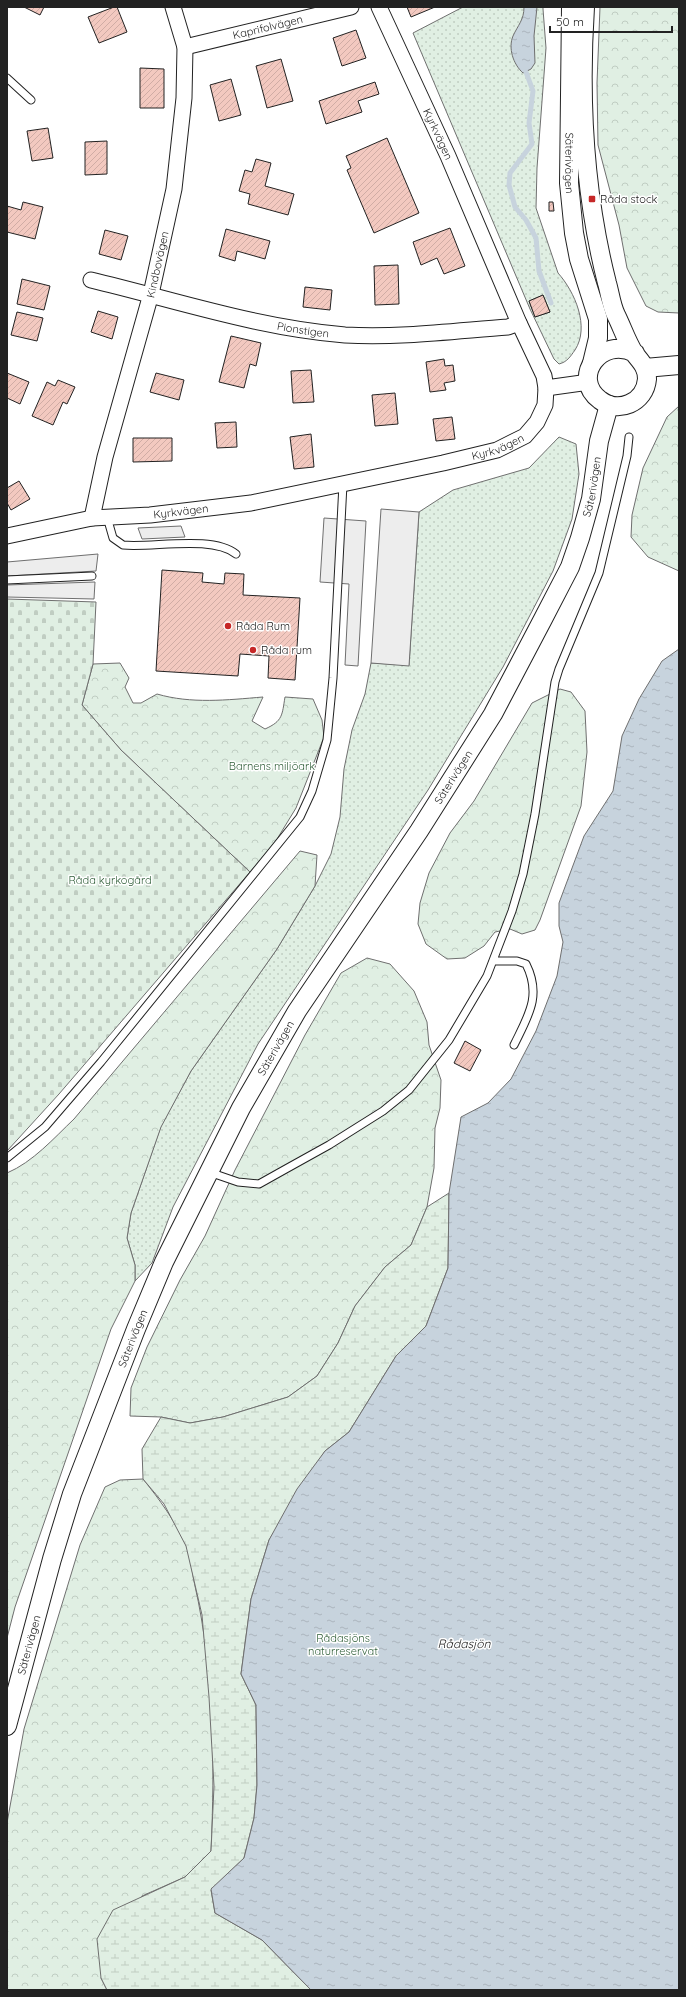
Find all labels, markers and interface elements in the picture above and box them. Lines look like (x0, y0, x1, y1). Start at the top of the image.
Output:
scale bar (550, 8, 672, 34)
street label: Kaprifolvägen (231, 12, 304, 42)
text: 50 m (556, 14, 584, 29)
street label: Kyrkvägen (420, 106, 456, 162)
street label: Säterivägen (562, 132, 577, 194)
place label: Råda stock (600, 192, 658, 206)
marker: Råda stock (587, 194, 597, 204)
street label: Kindbovägen (143, 230, 172, 299)
street label: Pionstigen (276, 319, 330, 340)
street label: Kyrkvägen (470, 431, 526, 463)
street label: Säterivägen (579, 456, 604, 519)
street label: Kyrkvägen (153, 501, 209, 522)
place label: Råda Rum (236, 619, 290, 633)
marker: Råda Rum (223, 621, 233, 631)
place label: Råda rum (261, 643, 312, 657)
marker: Råda rum (248, 645, 258, 655)
street label: Säterivägen (431, 748, 475, 807)
park label: Barnens miljöark (229, 759, 315, 773)
park label: Råda kyrkogård (68, 873, 152, 887)
street label: Säterivägen (254, 1018, 297, 1078)
street label: Säterivägen (115, 1307, 150, 1369)
street label: Säterivägen (14, 1614, 44, 1676)
park label: Rådasjöns naturreservat (308, 1631, 378, 1658)
water label: Rådasjön (438, 1636, 492, 1651)

